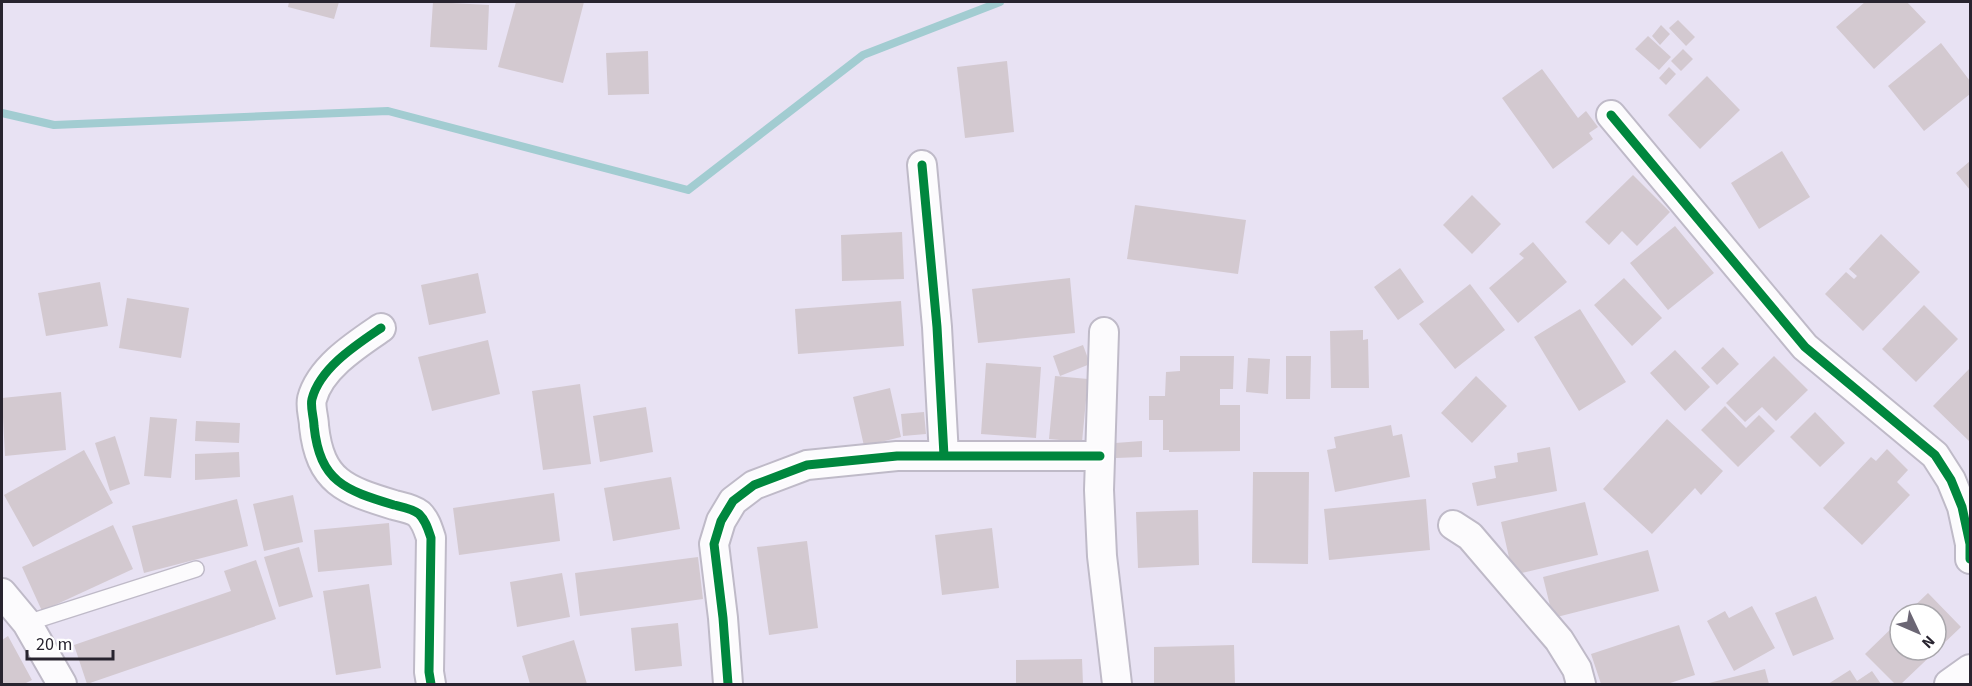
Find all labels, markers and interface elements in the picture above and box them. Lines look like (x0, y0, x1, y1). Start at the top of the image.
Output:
north arrow (1888, 602, 1948, 662)
scale bar (27, 623, 112, 661)
text: N (1916, 630, 1940, 653)
text: 20 m (36, 632, 72, 657)

